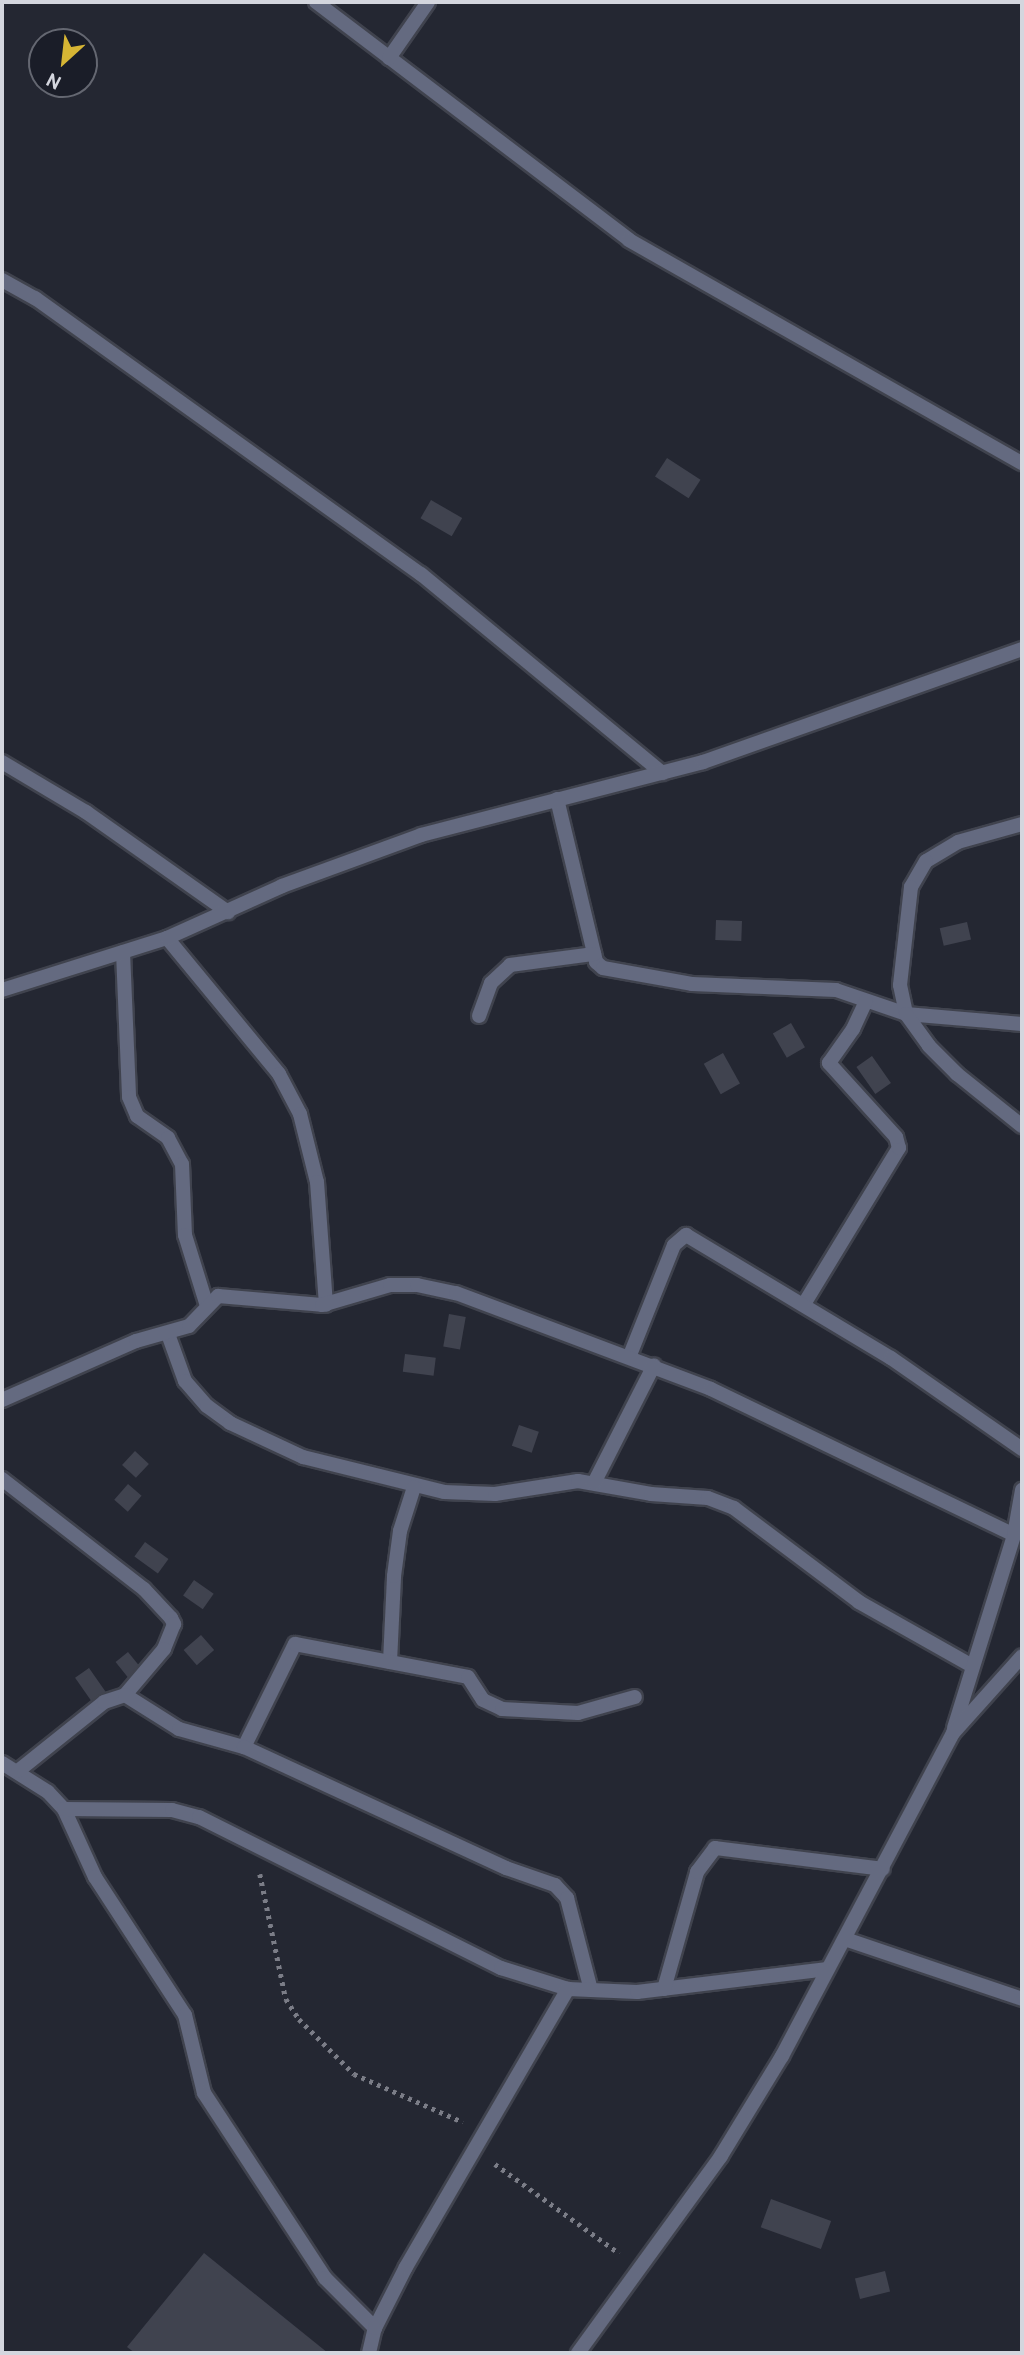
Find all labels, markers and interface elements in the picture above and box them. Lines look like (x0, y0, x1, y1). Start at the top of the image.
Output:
north arrow (28, 28, 98, 98)
text: N (43, 66, 66, 94)

